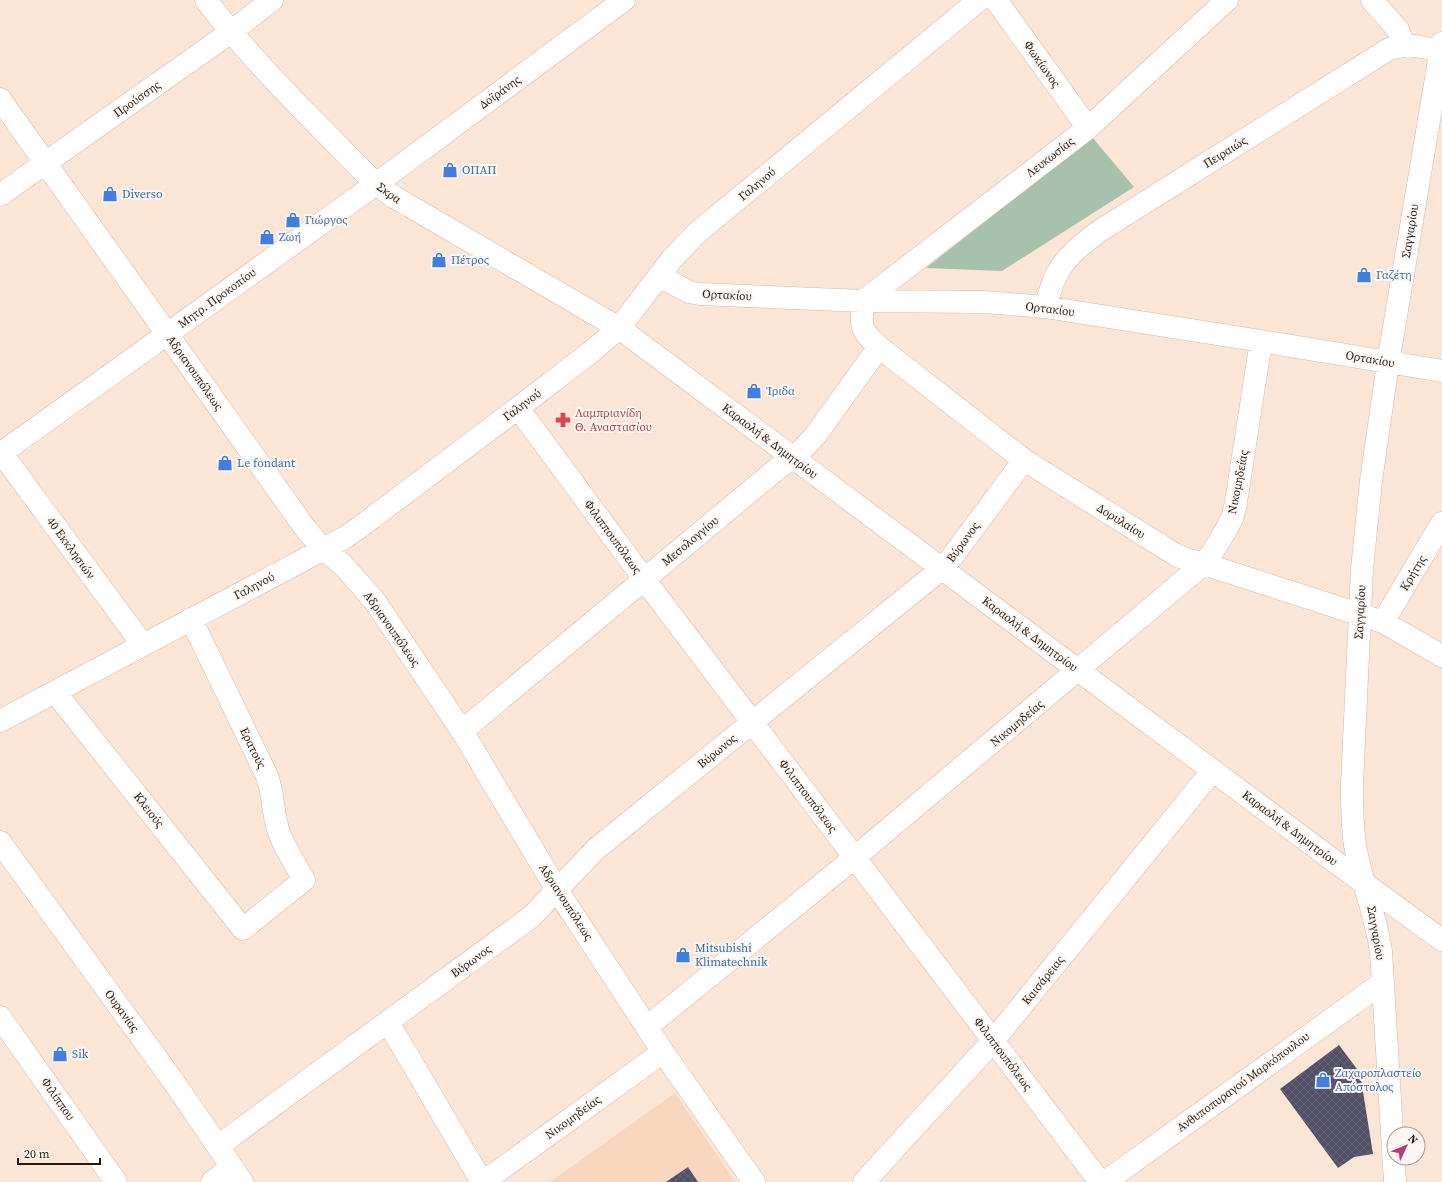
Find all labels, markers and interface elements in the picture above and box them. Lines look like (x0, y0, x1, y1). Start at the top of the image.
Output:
street label: Φωκίωνος (1020, 37, 1064, 91)
street label: Δοϊράνης (476, 71, 524, 112)
street label: Προύσσης (110, 77, 164, 121)
street label: Πειραιώς (1200, 132, 1250, 172)
street label: Λευκωσίας (1022, 133, 1078, 181)
shop icon: ΟΠΑΠ (441, 161, 459, 179)
place label: ΟΠΑΠ (462, 162, 497, 178)
street label: Γαληνού (735, 164, 779, 204)
street label: Σκρα (374, 179, 405, 207)
shop icon: Diverso (101, 185, 119, 203)
place label: Diverso (122, 186, 163, 202)
street label: Σαγγαρίου (1398, 203, 1422, 259)
shop icon: Γιώργος (284, 211, 302, 229)
place label: Γιώργος (305, 212, 348, 228)
shop icon: Ζωή (258, 228, 276, 246)
place label: Ζωή (279, 229, 301, 245)
shop icon: Πέτρος (430, 251, 448, 269)
place label: Πέτρος (451, 252, 490, 268)
street label: Μητρ. Προκοπίου (175, 264, 259, 332)
shop icon: Γαζέτη (1355, 266, 1373, 284)
place label: Γαζέτη (1376, 267, 1412, 283)
street label: Ορτακίου (702, 286, 752, 304)
street label: Ορτακίου (1024, 298, 1076, 320)
street label: Αδριανουπόλεως (163, 332, 227, 414)
street label: Ορτακίου (1344, 347, 1396, 371)
shop icon: Ίριδα (745, 382, 763, 400)
place label: Ίριδα (765, 383, 795, 399)
street label: Γαληνού (500, 385, 544, 425)
street label: Καραολή & Δημητρίου (719, 400, 821, 482)
place label: Λαμπριανίδη Θ. Αναστασίου (575, 405, 652, 435)
pharmacy icon: Λαμπριανίδη Θ. Αναστασίου (554, 411, 572, 429)
street label: Νικομηδείας (1224, 448, 1252, 516)
shop icon: Le fondant (216, 454, 234, 472)
place label: Le fondant (237, 455, 295, 471)
street label: Φιλιππουπόλεως (581, 497, 646, 578)
street label: Δορυλαίου (1094, 500, 1148, 542)
street label: Μεσολογγίου (658, 513, 722, 569)
street label: 40 Εκκλησιών (43, 514, 99, 582)
street label: Βύρωνος (943, 518, 983, 566)
street label: Κρήτης (1396, 552, 1430, 594)
street label: Γαληνού (231, 569, 277, 603)
street label: Σαγγαρίου (1351, 585, 1369, 639)
street label: Αδριανουπόλεως (360, 588, 424, 670)
street label: Καραολή & Δημητρίου (979, 593, 1081, 675)
street label: Νικομηδείας (987, 696, 1048, 750)
street label: Ερατούς (236, 725, 270, 772)
street label: Βύρωνος (694, 730, 741, 772)
street label: Φιλιππουπόλεως (775, 756, 841, 836)
street label: Καραολή & Δημητρίου (1239, 787, 1341, 869)
street label: Κλειούς (130, 789, 168, 832)
street label: Αδριανουπόλεως (535, 861, 597, 944)
street label: Σαγγαρίου (1363, 905, 1389, 961)
place label: Mitsubishi Klimatechnik (695, 940, 768, 970)
street label: Βύρωνος (447, 941, 495, 981)
shop icon: Mitsubishi Klimatechnik (674, 946, 692, 964)
street label: Καισάρειας (1018, 952, 1068, 1008)
street label: Ουρανίας (101, 986, 143, 1036)
street label: Φιλιππουπόλεως (970, 1014, 1036, 1094)
street label: Ανθυποπυραγού Μαρκόπουλου (1173, 1028, 1313, 1136)
shop icon: Sik (51, 1045, 69, 1063)
place label: Sik (72, 1046, 89, 1062)
place label: Ζαχαροπλαστείο Απόστολος (1335, 1065, 1421, 1095)
shop icon: Ζαχαροπλαστείο Απόστολος (1314, 1071, 1332, 1089)
street label: Φιλίππου (37, 1074, 79, 1124)
street label: Νικομηδείας (542, 1091, 605, 1143)
north arrow (1386, 1126, 1426, 1166)
text: N (1405, 1131, 1421, 1147)
scale bar (18, 1140, 100, 1166)
text: 20 m (24, 1146, 50, 1162)

